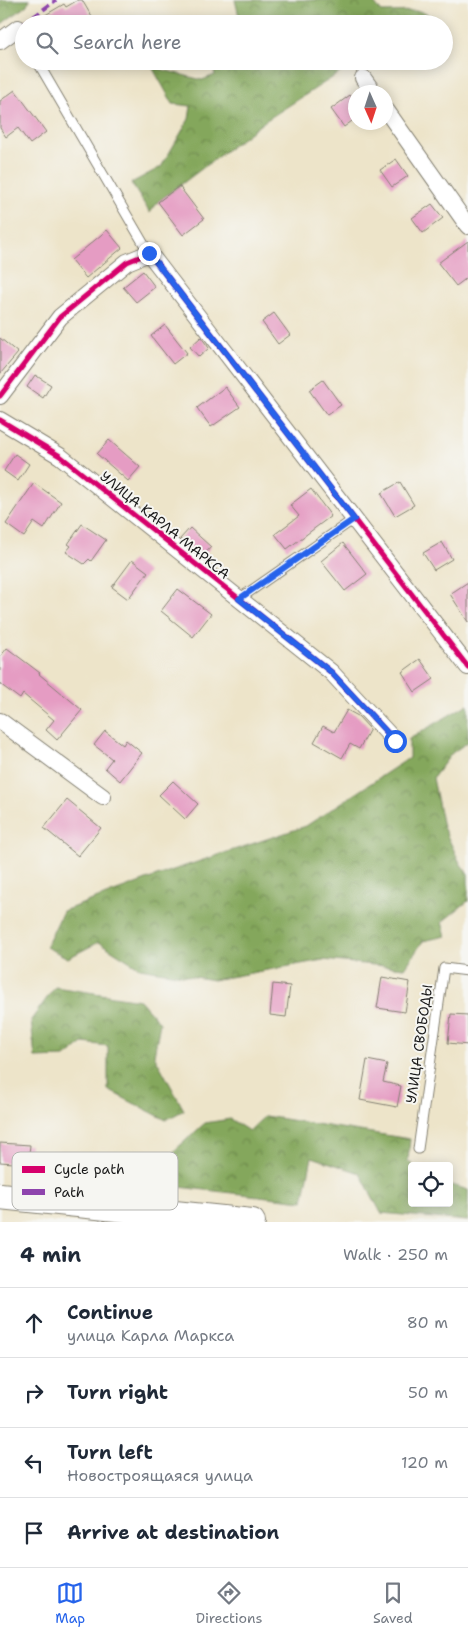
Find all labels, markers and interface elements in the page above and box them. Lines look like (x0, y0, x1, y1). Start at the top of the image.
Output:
search box (15, 15, 453, 70)
icon: search (33, 29, 61, 57)
text: Search here (73, 30, 182, 55)
north arrow (348, 85, 393, 130)
route end (138, 242, 161, 265)
street label: УЛИЦА КАРЛА МАРКСА (97, 467, 233, 583)
route start (384, 730, 407, 753)
street label: УЛИЦА СВОБОДЫ (402, 983, 436, 1105)
legend (12, 1152, 178, 1210)
text: Cycle path (54, 1160, 125, 1178)
map controls (408, 1162, 453, 1207)
button: locate (408, 1162, 453, 1207)
text: Path (54, 1183, 85, 1201)
text: 4 min (20, 1241, 81, 1269)
text: Walk · 250 m (343, 1244, 448, 1265)
text: Continue (67, 1300, 153, 1325)
icon: ahead (20, 1309, 48, 1337)
text: 80 m (407, 1312, 448, 1333)
text: улица Карла Маркса (67, 1325, 234, 1346)
icon: right (20, 1379, 48, 1407)
text: Turn right (67, 1380, 168, 1405)
text: 50 m (408, 1382, 448, 1403)
text: Turn left (67, 1440, 153, 1465)
icon: left (20, 1449, 48, 1477)
text: 120 m (401, 1452, 448, 1473)
text: Новостроящаяся улица (67, 1465, 253, 1486)
icon: arrive (20, 1519, 48, 1547)
text: Arrive at destination (67, 1520, 279, 1545)
tab: Map (55, 1579, 85, 1627)
tab: Directions (196, 1579, 263, 1627)
tab: Saved (373, 1579, 413, 1627)

